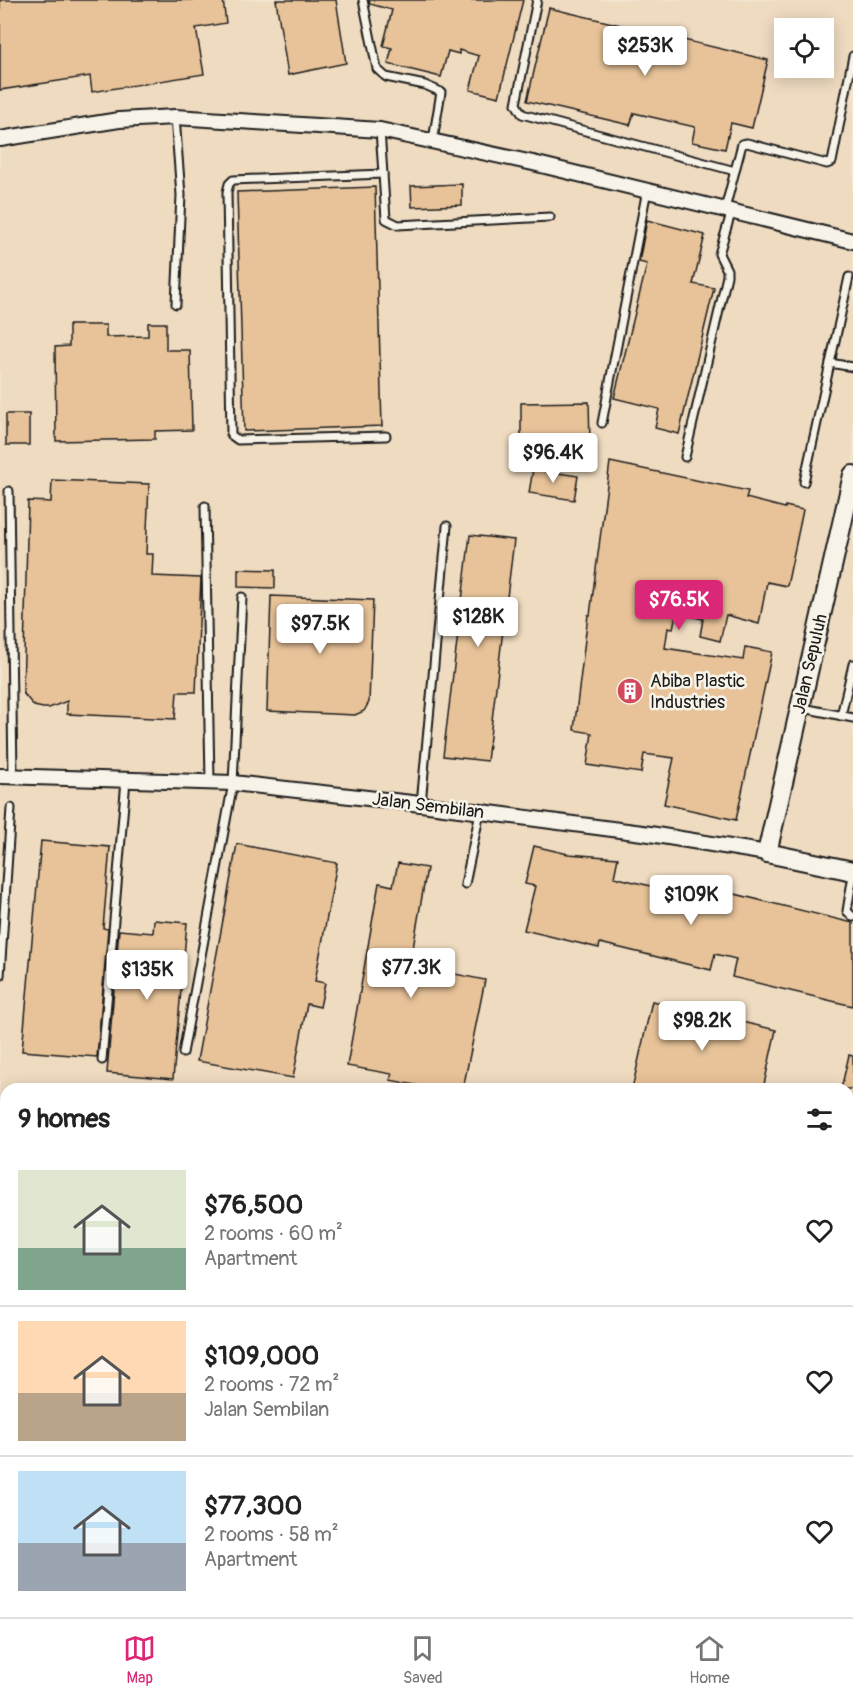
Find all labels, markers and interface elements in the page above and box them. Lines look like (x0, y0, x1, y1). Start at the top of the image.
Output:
map controls (774, 18, 834, 78)
button: locate (774, 18, 834, 78)
pin: $253K (603, 26, 687, 77)
text: $253K (617, 33, 673, 58)
pin: $96.4K (504, 433, 602, 484)
text: $96.4K (523, 440, 583, 465)
pin: $76.5K (630, 580, 728, 631)
text: $76.5K (649, 587, 709, 612)
pin: $128K (436, 597, 520, 648)
pin: $97.5K (271, 604, 369, 655)
text: $128K (452, 604, 504, 629)
text: $97.5K (291, 611, 350, 636)
street label: Jalan Sepuluh (787, 612, 833, 716)
place label: Abiba Plastic Industries (650, 670, 745, 714)
building icon: Abiba Plastic Industries (615, 676, 645, 706)
street label: Jalan Sembilan (371, 788, 485, 824)
pin: $109K (649, 875, 733, 926)
text: $109K (664, 882, 718, 907)
pin: $77.3K (362, 948, 460, 999)
pin: $135K (105, 950, 189, 1001)
text: $77.3K (381, 955, 441, 980)
text: $135K (121, 957, 173, 982)
pin: $98.2K (653, 1001, 751, 1052)
text: $98.2K (673, 1008, 731, 1033)
text: 9 homes (18, 1103, 110, 1135)
icon: filters (803, 1103, 836, 1136)
text: $76,500 (204, 1189, 303, 1221)
icon: home (66, 1194, 138, 1266)
icon: heart (803, 1214, 836, 1247)
text: 2 rooms · 60 m² (204, 1221, 343, 1246)
text: Apartment (204, 1246, 297, 1271)
text: $109,000 (204, 1340, 319, 1372)
icon: home (66, 1345, 138, 1417)
icon: heart (803, 1365, 836, 1398)
text: 2 rooms · 72 m² (204, 1372, 339, 1397)
text: Jalan Sembilan (204, 1397, 329, 1422)
text: $77,300 (204, 1490, 302, 1522)
icon: home (66, 1495, 138, 1567)
icon: heart (803, 1515, 836, 1548)
text: 2 rooms · 58 m² (204, 1522, 339, 1547)
text: Apartment (204, 1547, 297, 1572)
tab: Map (123, 1632, 156, 1688)
tab: Saved (403, 1632, 443, 1688)
tab: Home (689, 1632, 730, 1688)

